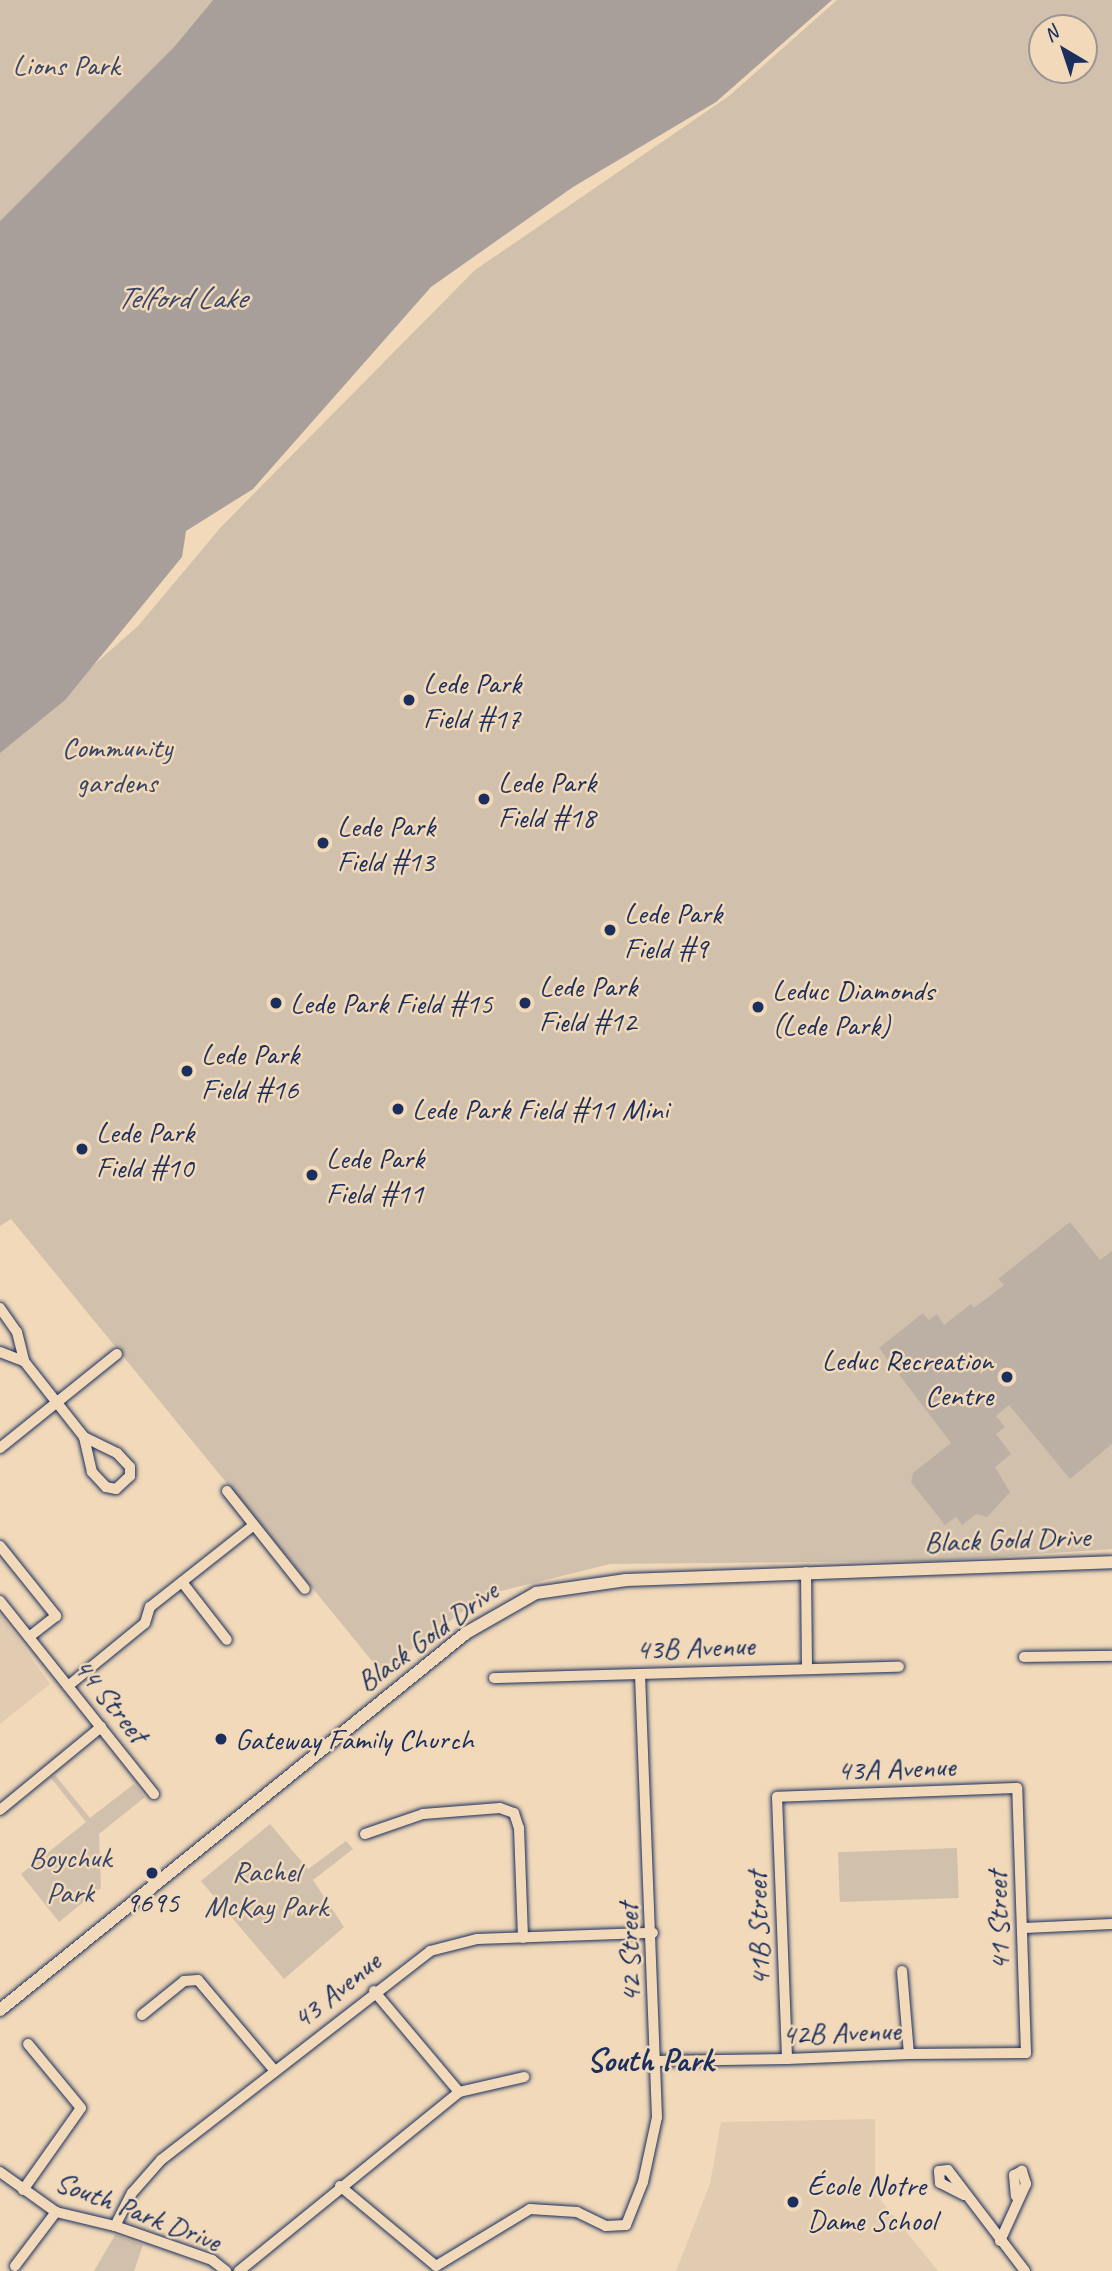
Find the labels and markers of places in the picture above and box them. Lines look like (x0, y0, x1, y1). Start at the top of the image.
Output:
place label: Lede Park Field #17 (423, 665, 522, 736)
marker: Lede Park Field #17 (401, 692, 417, 708)
place label: Lede Park Field #18 (498, 764, 597, 834)
marker: Lede Park Field #18 (476, 791, 492, 807)
place label: Lede Park Field #13 (337, 808, 436, 878)
marker: Lede Park Field #13 (315, 835, 331, 851)
place label: Lede Park Field #9 (624, 895, 723, 965)
marker: Lede Park Field #9 (602, 922, 618, 938)
place label: Lede Park Field #12 (539, 968, 638, 1038)
place label: Leduc Diamonds (Lede Park) (772, 972, 934, 1042)
place label: Lede Park Field #15 (290, 985, 493, 1021)
marker: Lede Park Field #15 (268, 995, 284, 1011)
marker: Lede Park Field #12 (517, 995, 533, 1011)
marker: Leduc Diamonds (Lede Park) (750, 999, 766, 1015)
place label: Lede Park Field #16 (201, 1036, 300, 1106)
marker: Lede Park Field #16 (179, 1063, 195, 1079)
place label: Lede Park Field #11 Mini (412, 1091, 669, 1127)
marker: Lede Park Field #11 Mini (390, 1101, 406, 1117)
place label: Lede Park Field #10 (96, 1114, 195, 1184)
place label: Lede Park Field #11 (326, 1140, 425, 1210)
marker: Lede Park Field #10 (74, 1141, 90, 1157)
marker: Lede Park Field #11 (304, 1167, 320, 1183)
place label: Leduc Recreation Centre (821, 1342, 993, 1412)
marker: Leduc Recreation Centre (999, 1369, 1015, 1385)
place label: Gateway Family Church (235, 1721, 474, 1757)
marker: Gateway Family Church (213, 1731, 229, 1747)
marker: 9695 (144, 1865, 160, 1881)
place label: 9695 (125, 1884, 179, 1920)
place label: École Notre Dame School (807, 2167, 936, 2238)
marker: École Notre Dame School (785, 2194, 801, 2210)

